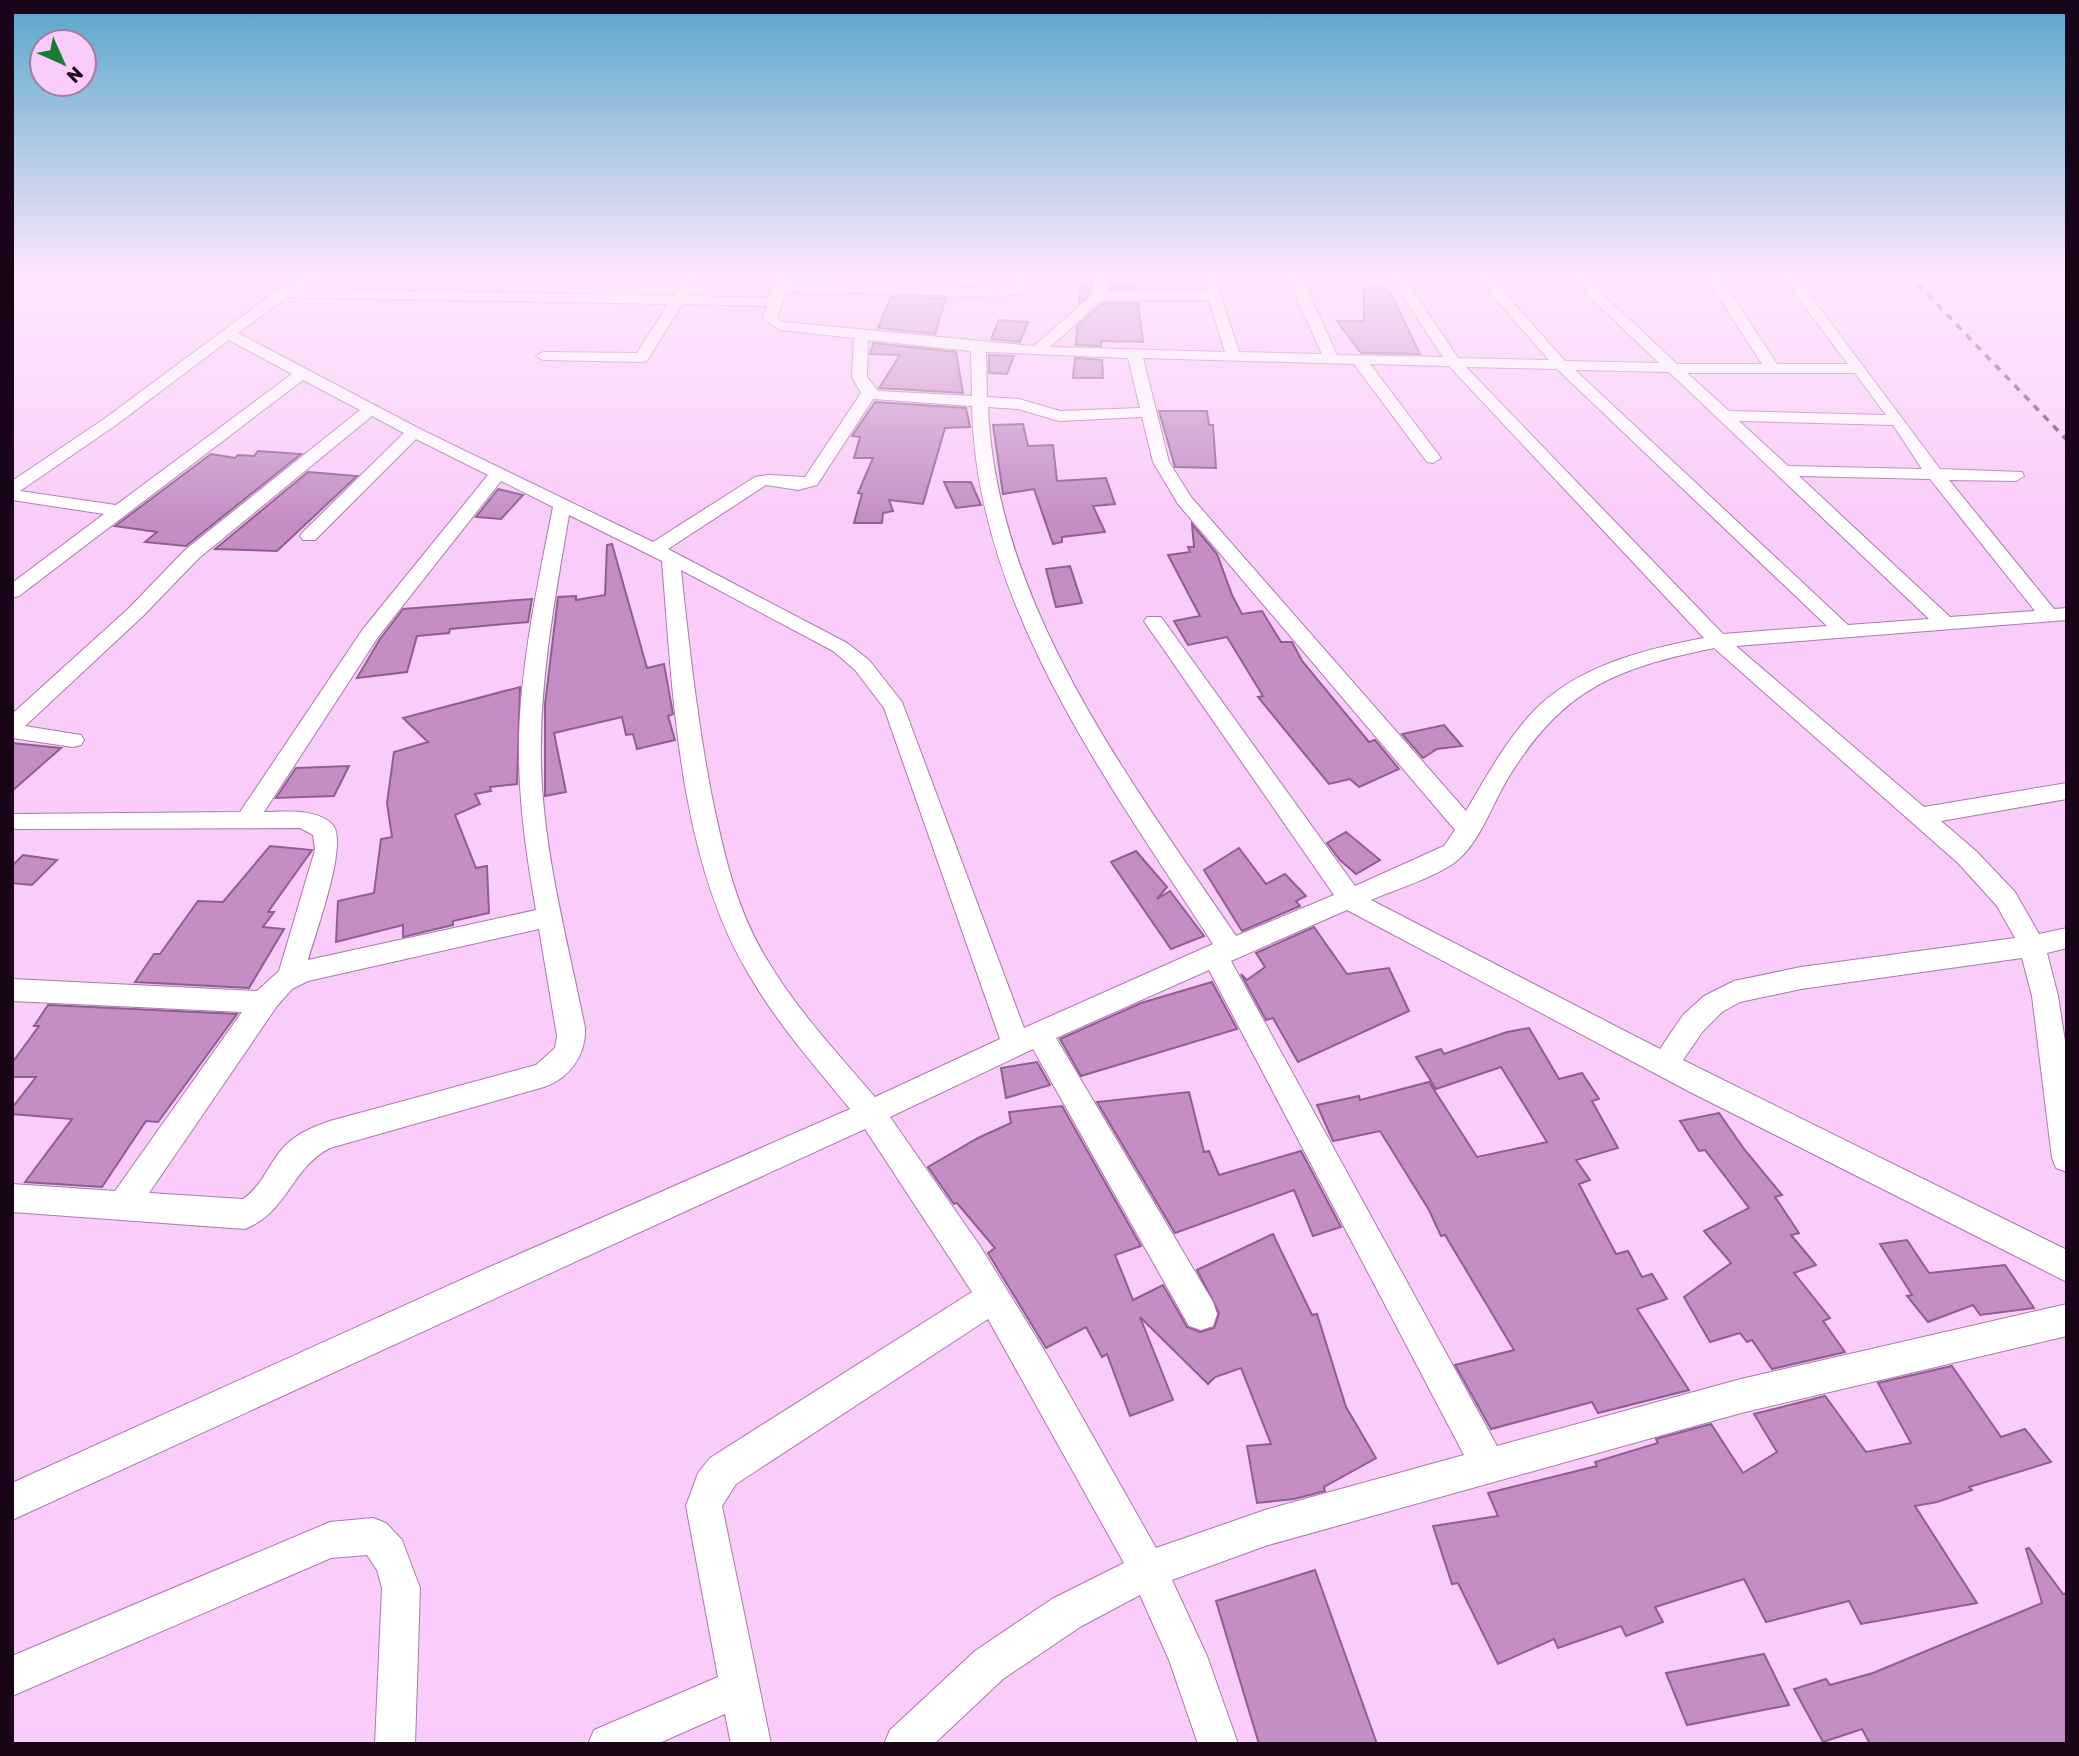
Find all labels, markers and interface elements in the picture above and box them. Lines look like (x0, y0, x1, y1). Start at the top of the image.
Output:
north arrow (28, 28, 98, 98)
text: N (62, 62, 88, 88)

